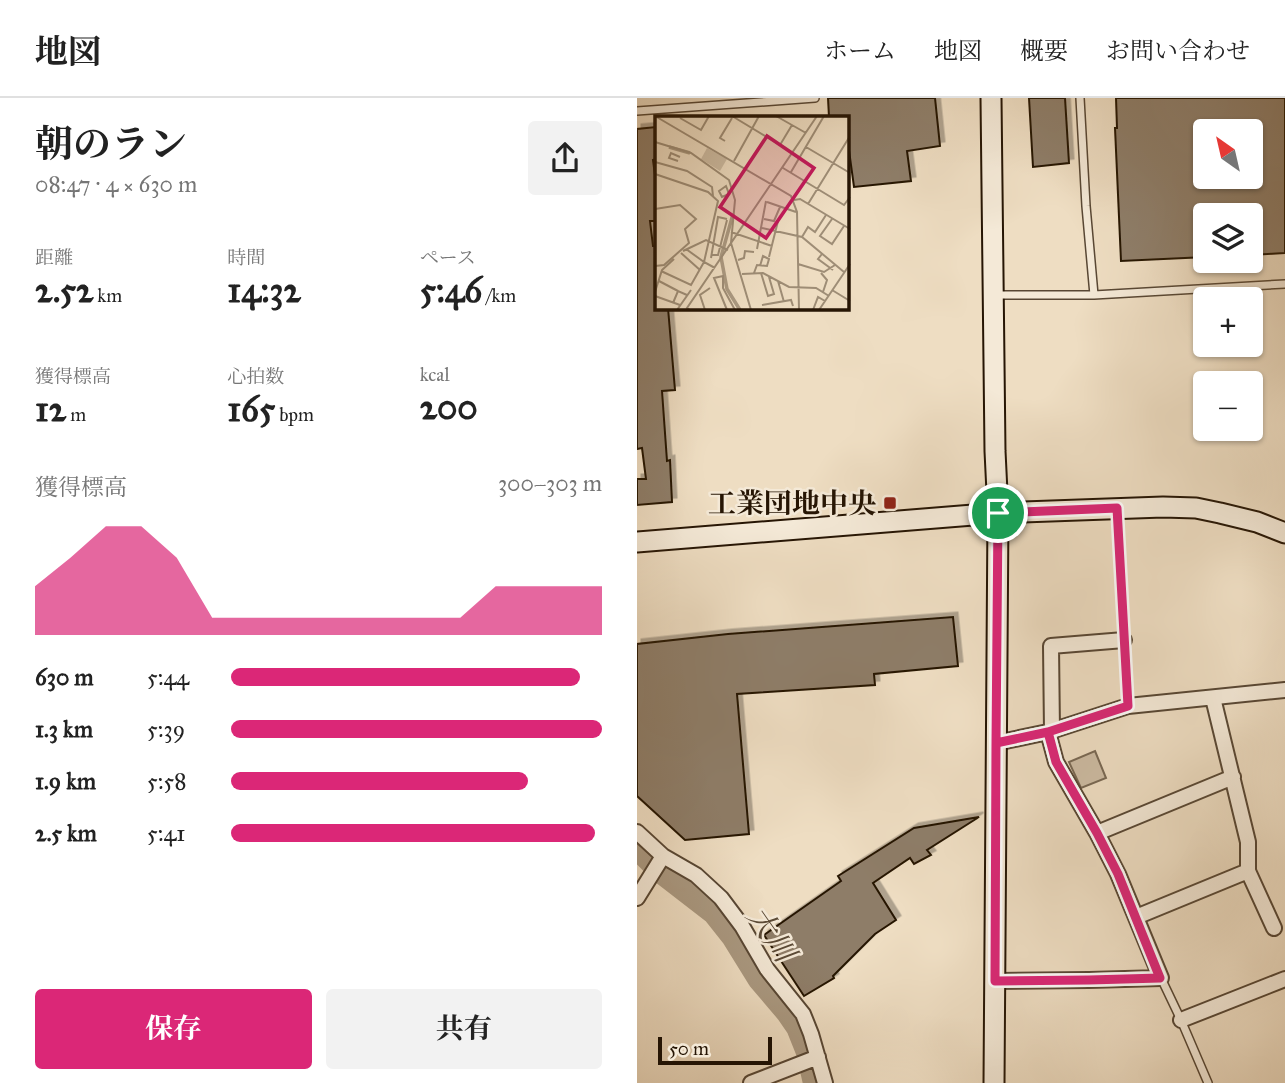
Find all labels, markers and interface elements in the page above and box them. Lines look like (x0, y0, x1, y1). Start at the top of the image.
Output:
text: 地図 (35, 32, 101, 72)
text: ホーム (824, 36, 896, 66)
text: 地図 (934, 36, 982, 66)
text: 概要 (1020, 36, 1068, 66)
text: お問い合わせ (1106, 36, 1250, 66)
inset map (655, 116, 849, 310)
north arrow (1193, 119, 1263, 189)
map controls (1193, 119, 1263, 441)
text: 朝のラン (35, 121, 187, 167)
button: share (528, 121, 602, 195)
text: 08:47 · 4 × 630 m (35, 170, 197, 198)
button: layers (1193, 203, 1263, 273)
text: 距離 (35, 246, 73, 269)
text: 時間 (227, 246, 265, 269)
text: ペース (420, 246, 476, 269)
text: 2.52 (35, 269, 93, 312)
text: 14:32 (227, 269, 301, 312)
text: 5:46 (420, 269, 482, 312)
text: km (93, 284, 122, 307)
text: /km (482, 284, 516, 307)
button: + (1193, 287, 1263, 357)
text: kcal (420, 363, 450, 386)
text: 獲得標高 (35, 365, 111, 388)
text: 心拍数 (227, 365, 284, 388)
button: − (1193, 371, 1263, 441)
text: 200 (420, 386, 478, 429)
text: 12 (35, 388, 66, 431)
text: 165 (227, 388, 275, 431)
text: m (66, 403, 86, 426)
text: bpm (275, 403, 314, 426)
text: 300–303 m (498, 469, 602, 497)
text: 獲得標高 (35, 473, 127, 501)
pin (968, 483, 1028, 543)
place label: 工業団地中央 (708, 486, 876, 521)
icon: arrive (979, 494, 1017, 532)
marker: 工業団地中央 (882, 495, 898, 511)
text: 630 m (35, 663, 94, 691)
text: 5:44 (147, 663, 189, 691)
text: 1.3 km (35, 715, 93, 743)
text: 5:39 (147, 715, 185, 743)
text: 1.9 km (35, 767, 96, 795)
text: 5:58 (147, 767, 186, 795)
text: 2.5 km (35, 819, 97, 847)
text: 5:41 (147, 819, 185, 847)
water label: 大川 (739, 899, 805, 971)
button: 保存 (35, 989, 312, 1069)
button: 共有 (326, 989, 602, 1069)
scale bar (658, 1034, 772, 1066)
text: 50 m (669, 1037, 709, 1060)

